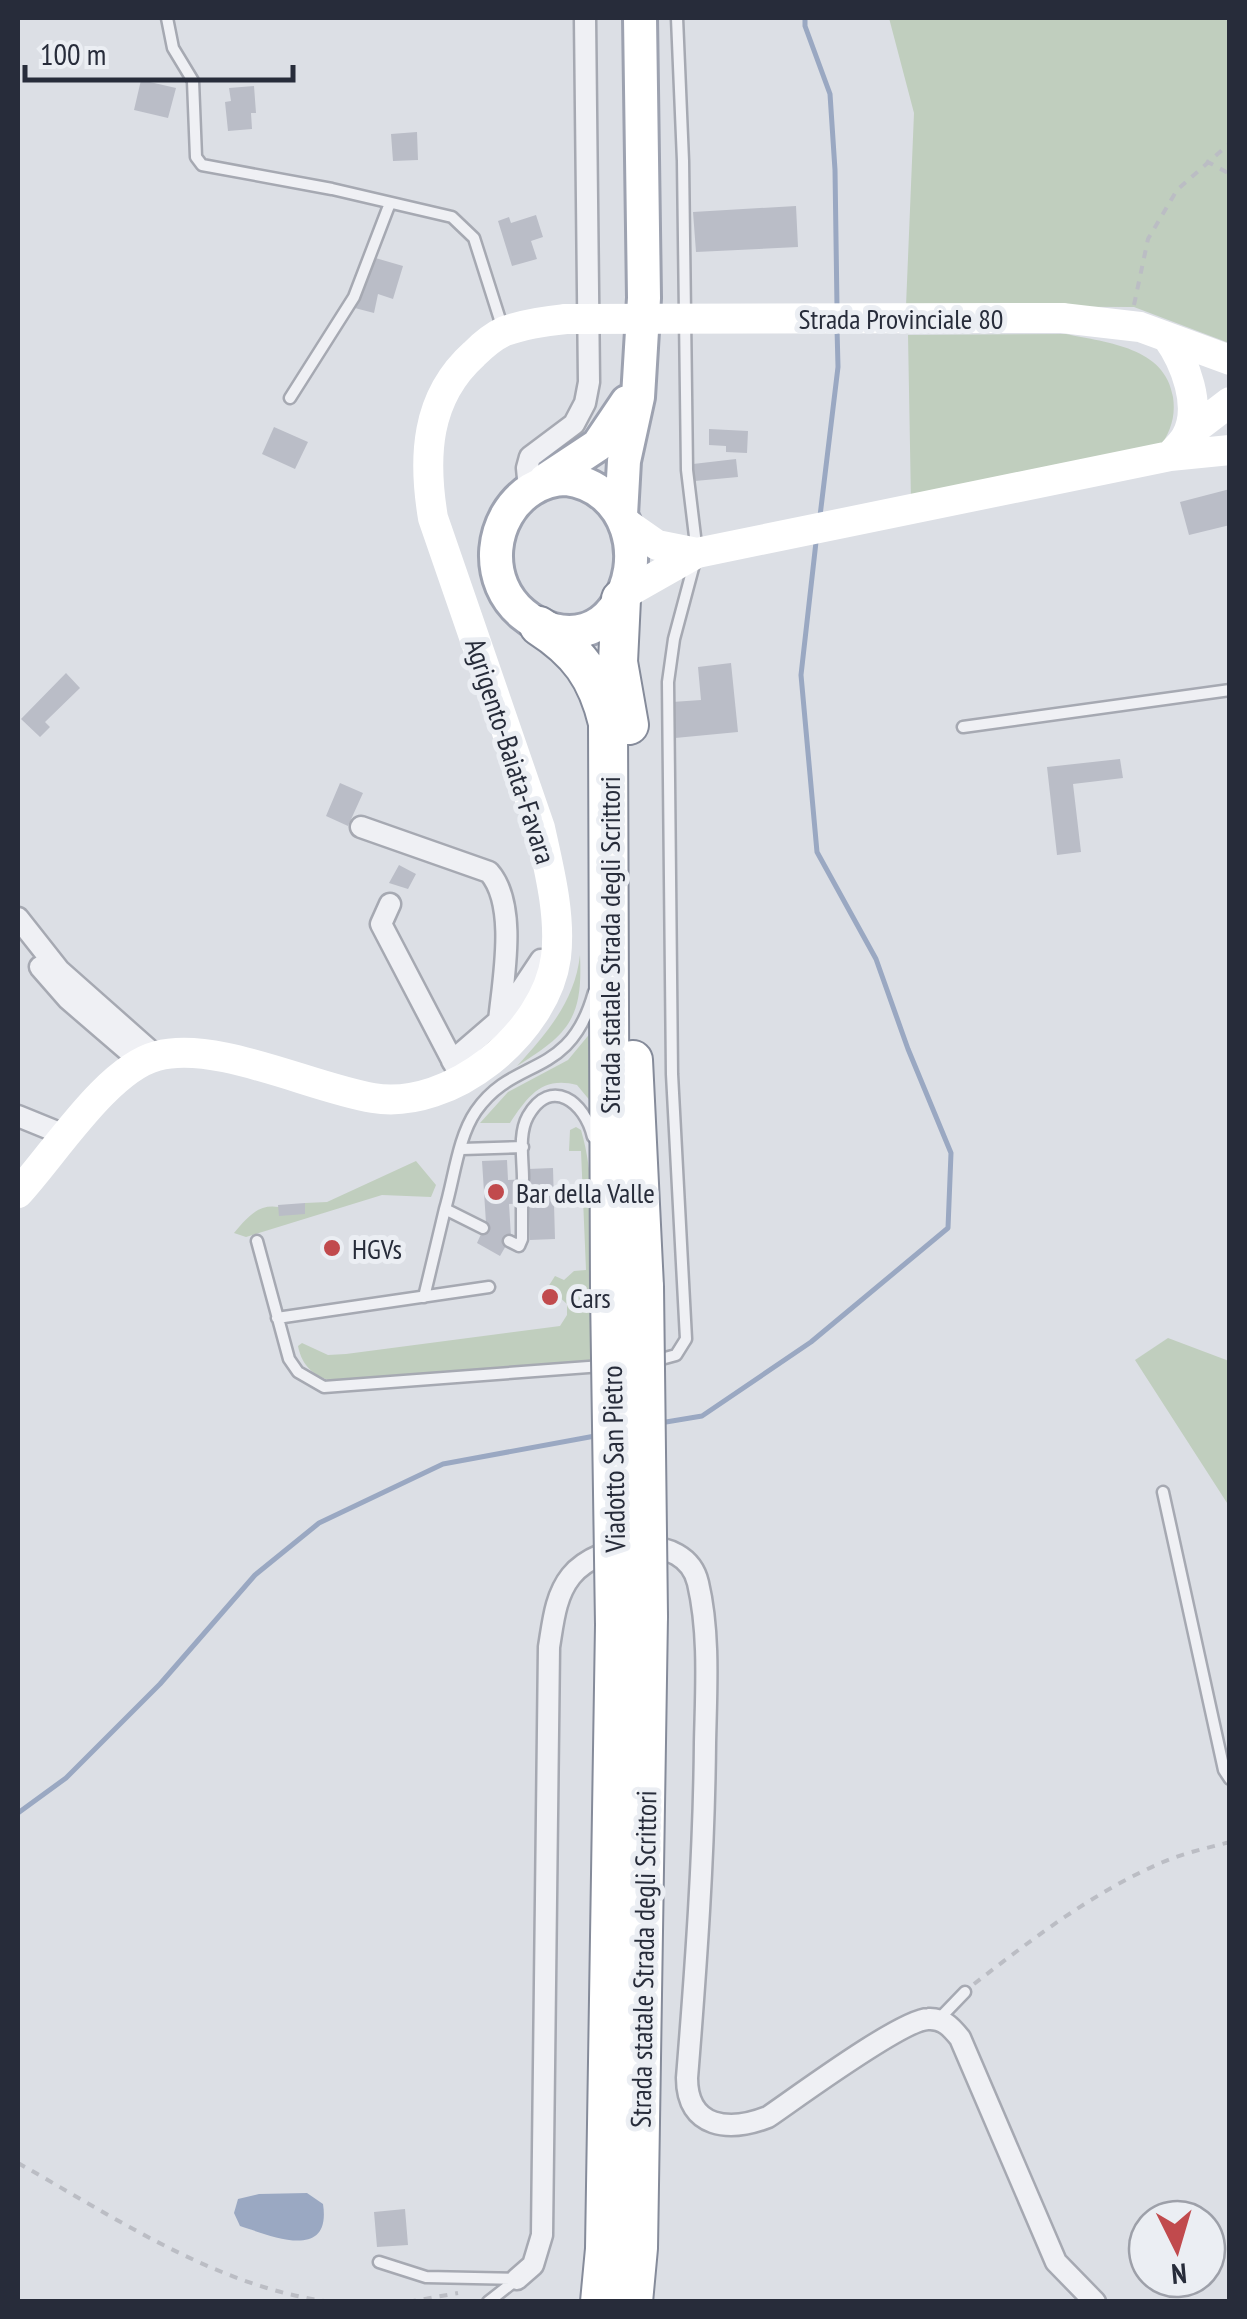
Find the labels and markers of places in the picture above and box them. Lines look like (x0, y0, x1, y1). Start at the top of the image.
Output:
place label: Bar della Valle (516, 1174, 655, 1211)
marker: Bar della Valle (485, 1181, 507, 1203)
place label: HGVs (352, 1230, 402, 1267)
marker: HGVs (321, 1237, 343, 1259)
place label: Cars (570, 1279, 611, 1316)
marker: Cars (539, 1286, 561, 1308)

